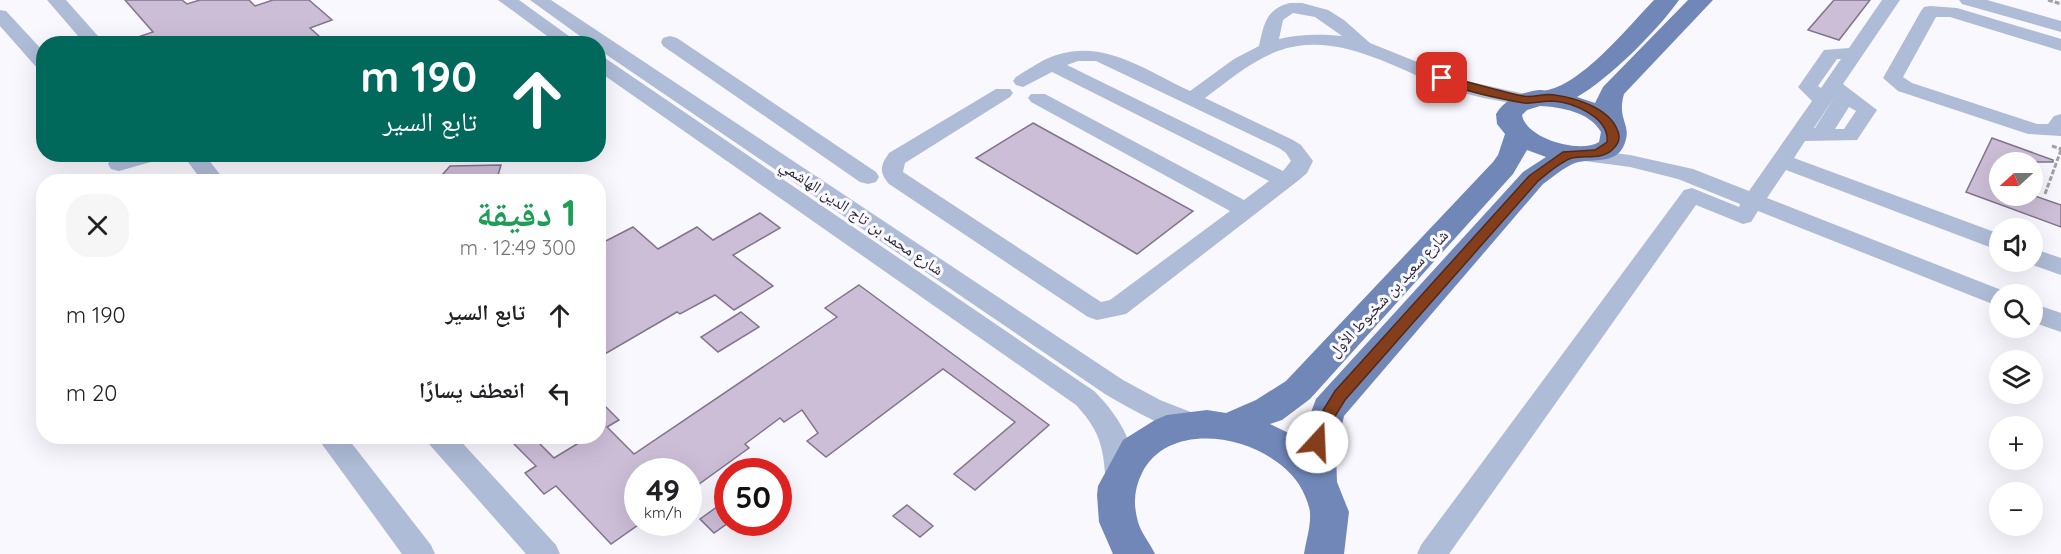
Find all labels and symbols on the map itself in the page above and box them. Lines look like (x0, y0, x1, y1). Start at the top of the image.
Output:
pin (1416, 52, 1467, 103)
north arrow (1989, 152, 2043, 206)
street label: شارع محمد بن تاج الدين الهاشمي (775, 155, 948, 282)
street label: شارع سعيد بن شخبوط الأول (1324, 225, 1453, 362)
position arrow (1285, 410, 1349, 474)
speed limit sign: 50 (714, 458, 792, 536)

